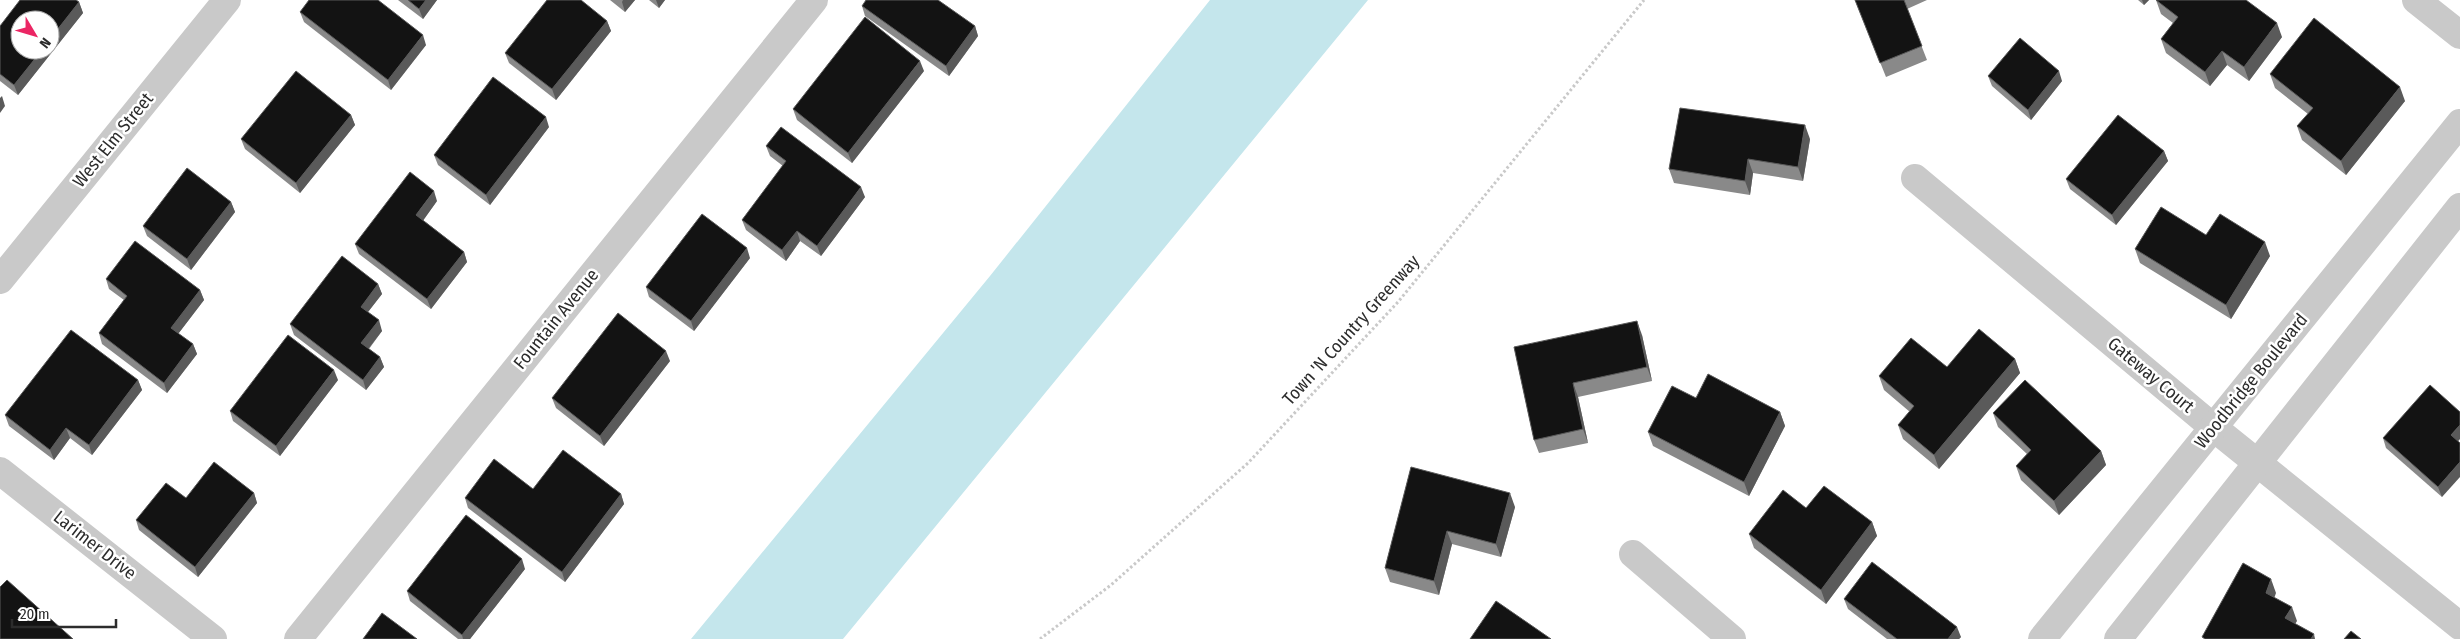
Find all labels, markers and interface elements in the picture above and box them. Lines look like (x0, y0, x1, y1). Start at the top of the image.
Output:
north arrow (10, 10, 60, 60)
text: N (36, 34, 54, 51)
street label: West Elm Street (68, 88, 158, 192)
street label: Town 'N Country Greenway (1278, 250, 1424, 410)
street label: Fountain Avenue (509, 264, 603, 374)
street label: Woodbridge Boulevard (2190, 309, 2312, 453)
street label: Gateway Court (2103, 333, 2199, 418)
street label: Larimer Drive (49, 506, 141, 584)
scale bar (12, 596, 116, 628)
text: 20 m (20, 605, 50, 623)

